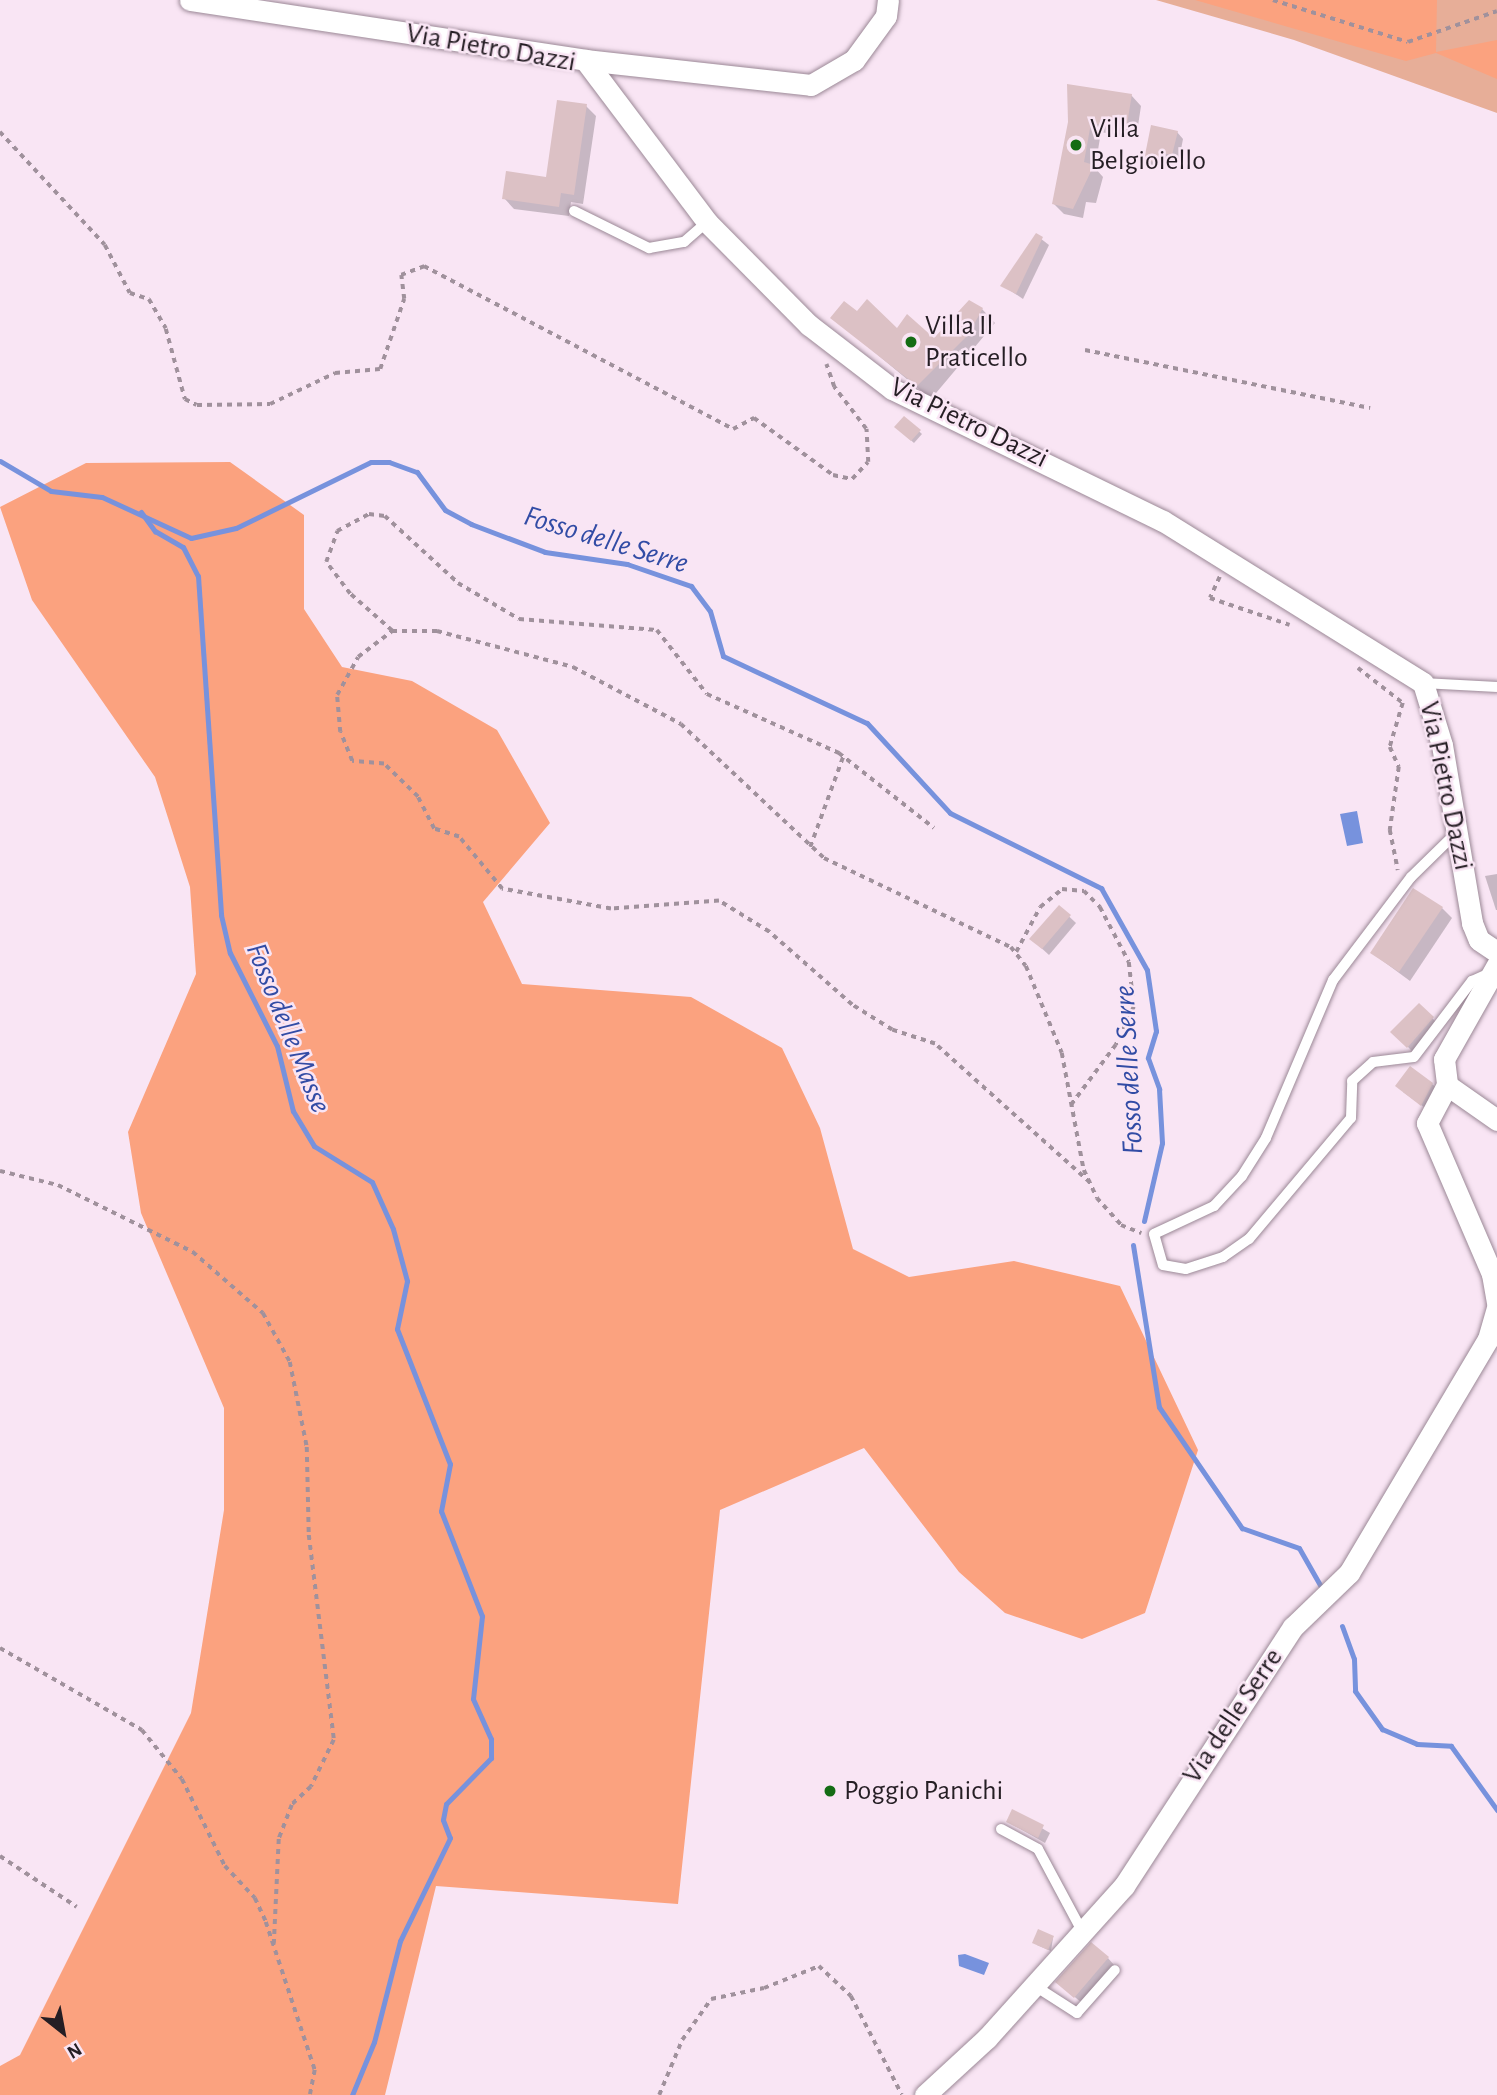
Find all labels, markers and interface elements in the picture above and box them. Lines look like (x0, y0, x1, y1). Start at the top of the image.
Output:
street label: Via Pietro Dazzi (404, 17, 578, 79)
place label: Villa Belgioiello (1090, 112, 1206, 178)
marker: Villa Belgioiello (1068, 137, 1084, 153)
place label: Villa Il Praticello (925, 309, 1028, 375)
marker: Villa Il Praticello (903, 334, 919, 350)
street label: Via Pietro Dazzi (885, 370, 1053, 476)
water label: Fosso delle Serre (520, 498, 692, 582)
street label: Via Pietro Dazzi (1412, 699, 1480, 873)
water label: Fosso delle Masse (238, 938, 338, 1118)
water label: Fosso delle Serre (1107, 984, 1151, 1156)
street label: Via delle Serre (1176, 1642, 1290, 1790)
place label: Poggio Panichi (844, 1774, 1003, 1808)
marker: Poggio Panichi (822, 1783, 838, 1799)
north arrow (28, 1997, 98, 2067)
text: N (64, 2039, 85, 2062)

